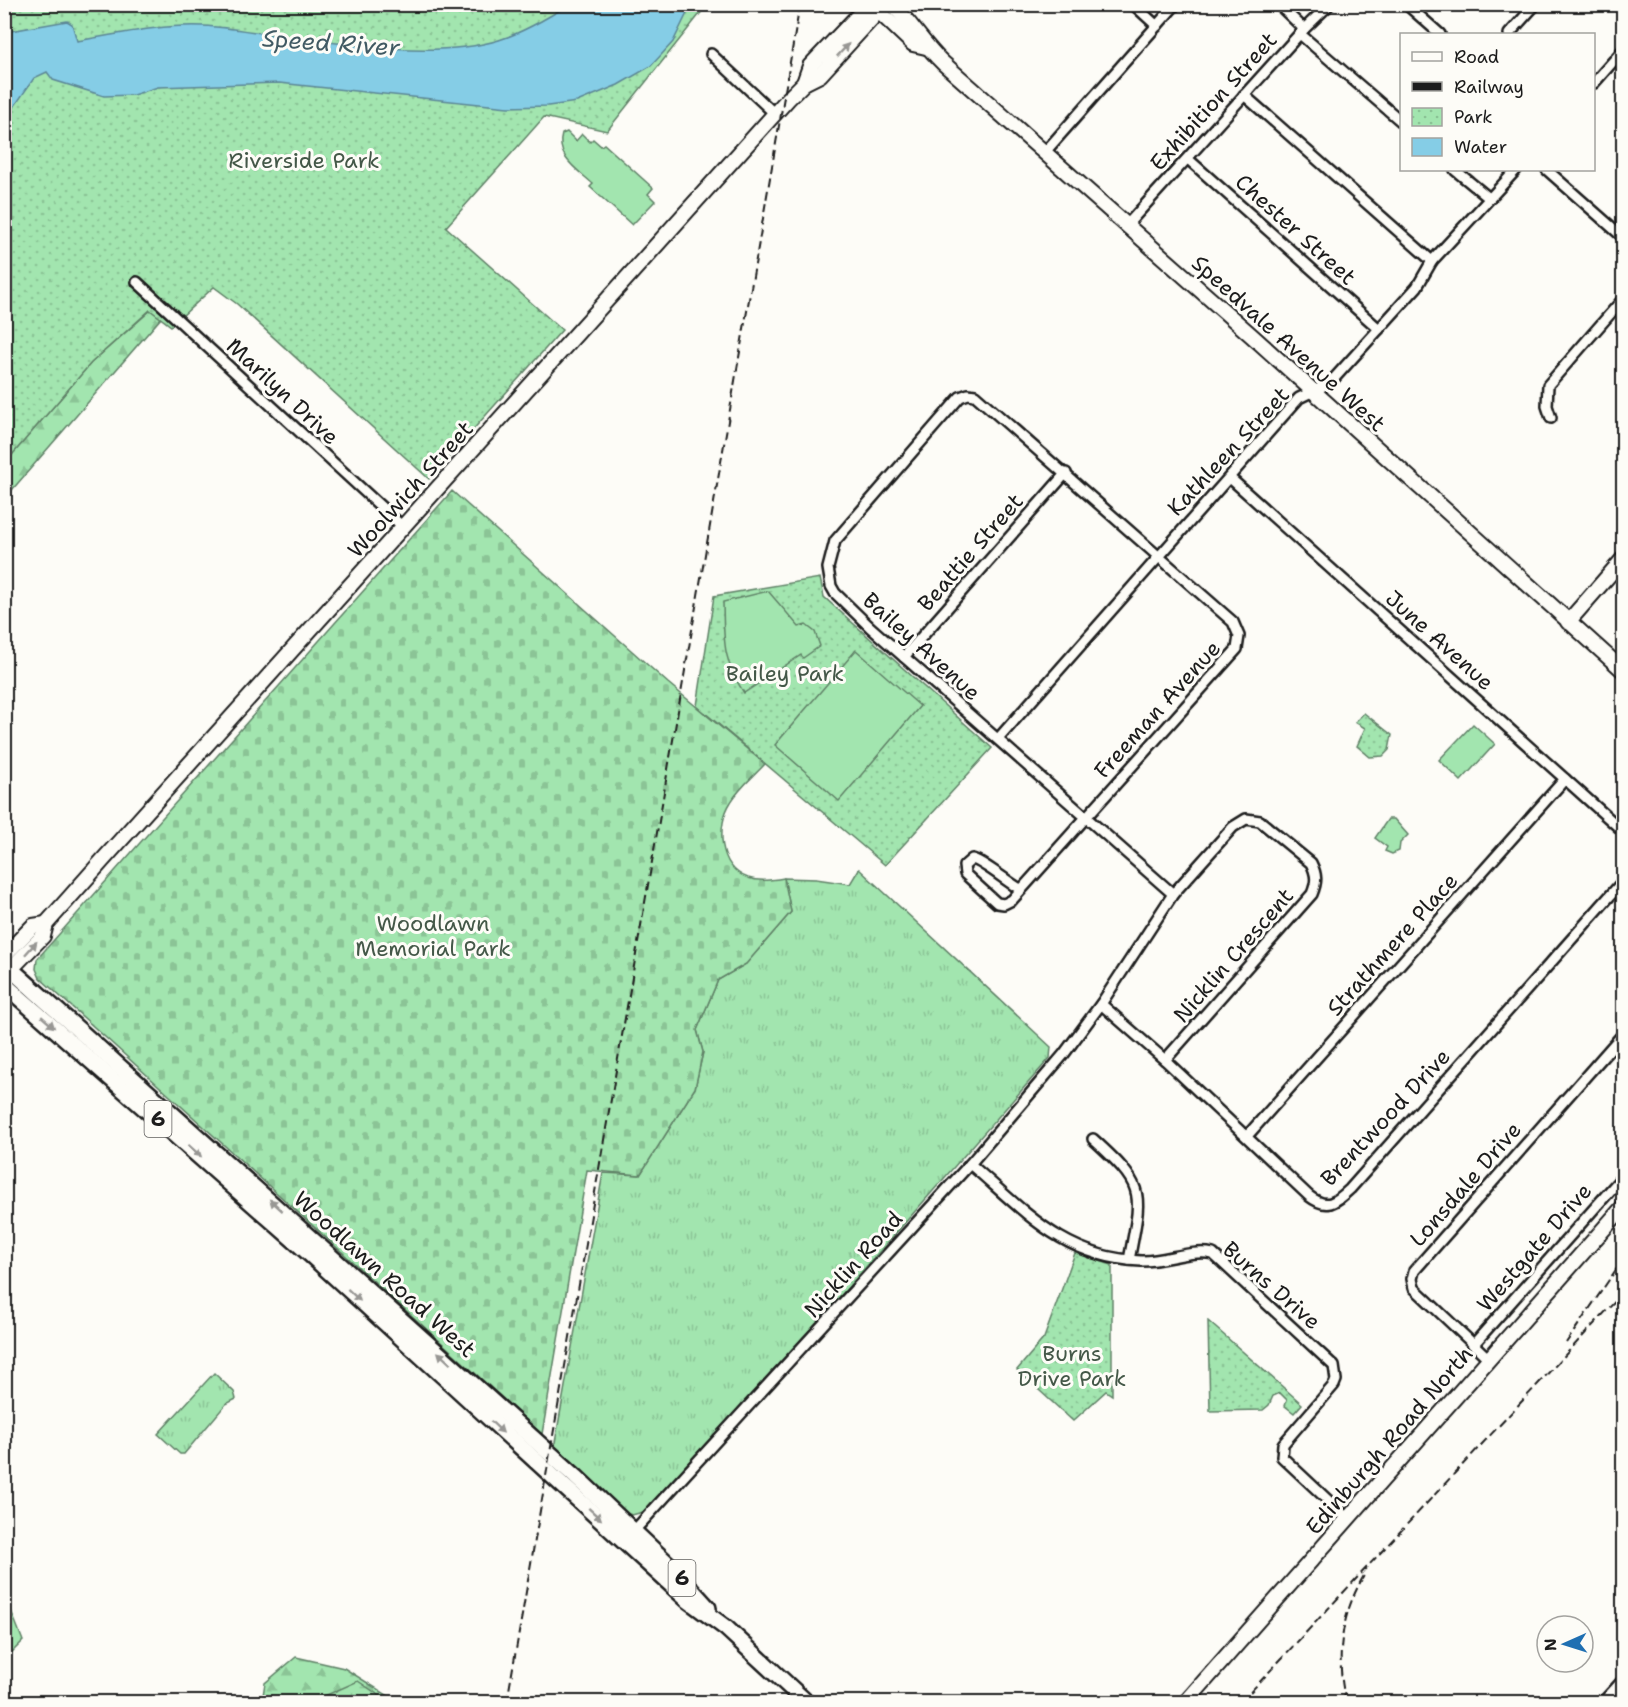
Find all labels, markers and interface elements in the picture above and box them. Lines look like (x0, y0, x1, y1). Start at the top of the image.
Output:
water label: Speed River (261, 22, 402, 64)
street label: Exhibition Street (1143, 26, 1283, 177)
legend (1400, 33, 1595, 171)
one-way arrow (836, 43, 850, 58)
text: Road (1454, 45, 1499, 69)
text: Railway (1454, 75, 1524, 99)
text: Park (1454, 105, 1493, 129)
text: Water (1454, 135, 1507, 159)
park label: Riverside Park (228, 146, 380, 175)
street label: Chester Street (1229, 167, 1362, 291)
street label: Speedvale Avenue West (1186, 249, 1392, 438)
street label: Marilyn Drive (220, 332, 345, 451)
street label: Kathleen Street (1161, 381, 1296, 522)
street label: Woolwich Street (341, 415, 480, 564)
street label: Beattie Street (911, 487, 1030, 617)
street label: June Avenue (1379, 584, 1500, 697)
street label: Bailey Avenue (857, 586, 987, 707)
street label: Freeman Avenue (1088, 634, 1227, 784)
park label: Bailey Park (726, 659, 844, 688)
street label: Strathmere Place (1320, 867, 1464, 1022)
street label: Nicklin Crescent (1167, 882, 1300, 1029)
park label: Woodlawn Memorial Park (355, 909, 511, 963)
one-way arrow (24, 941, 38, 956)
one-way arrow (41, 1015, 56, 1029)
street label: Brentwood Drive (1314, 1042, 1457, 1192)
road number: 6 (144, 1101, 172, 1137)
street label: Lonsdale Drive (1403, 1116, 1528, 1253)
one-way arrow (187, 1144, 202, 1157)
street label: Westgate Drive (1470, 1177, 1598, 1318)
street label: Woodlawn Road West (287, 1185, 482, 1364)
one-way arrow (269, 1198, 284, 1212)
street label: Nicklin Road (798, 1205, 909, 1324)
street label: Burns Drive (1217, 1235, 1327, 1336)
one-way arrow (346, 1288, 361, 1302)
park label: Burns Drive Park (1018, 1339, 1126, 1393)
street label: Edinburgh Road North (1299, 1340, 1479, 1541)
one-way arrow (438, 1352, 452, 1366)
one-way arrow (489, 1420, 504, 1433)
one-way arrow (587, 1507, 602, 1520)
road number: 6 (668, 1560, 696, 1596)
north arrow (1535, 1614, 1595, 1674)
text: N (1540, 1638, 1561, 1652)

